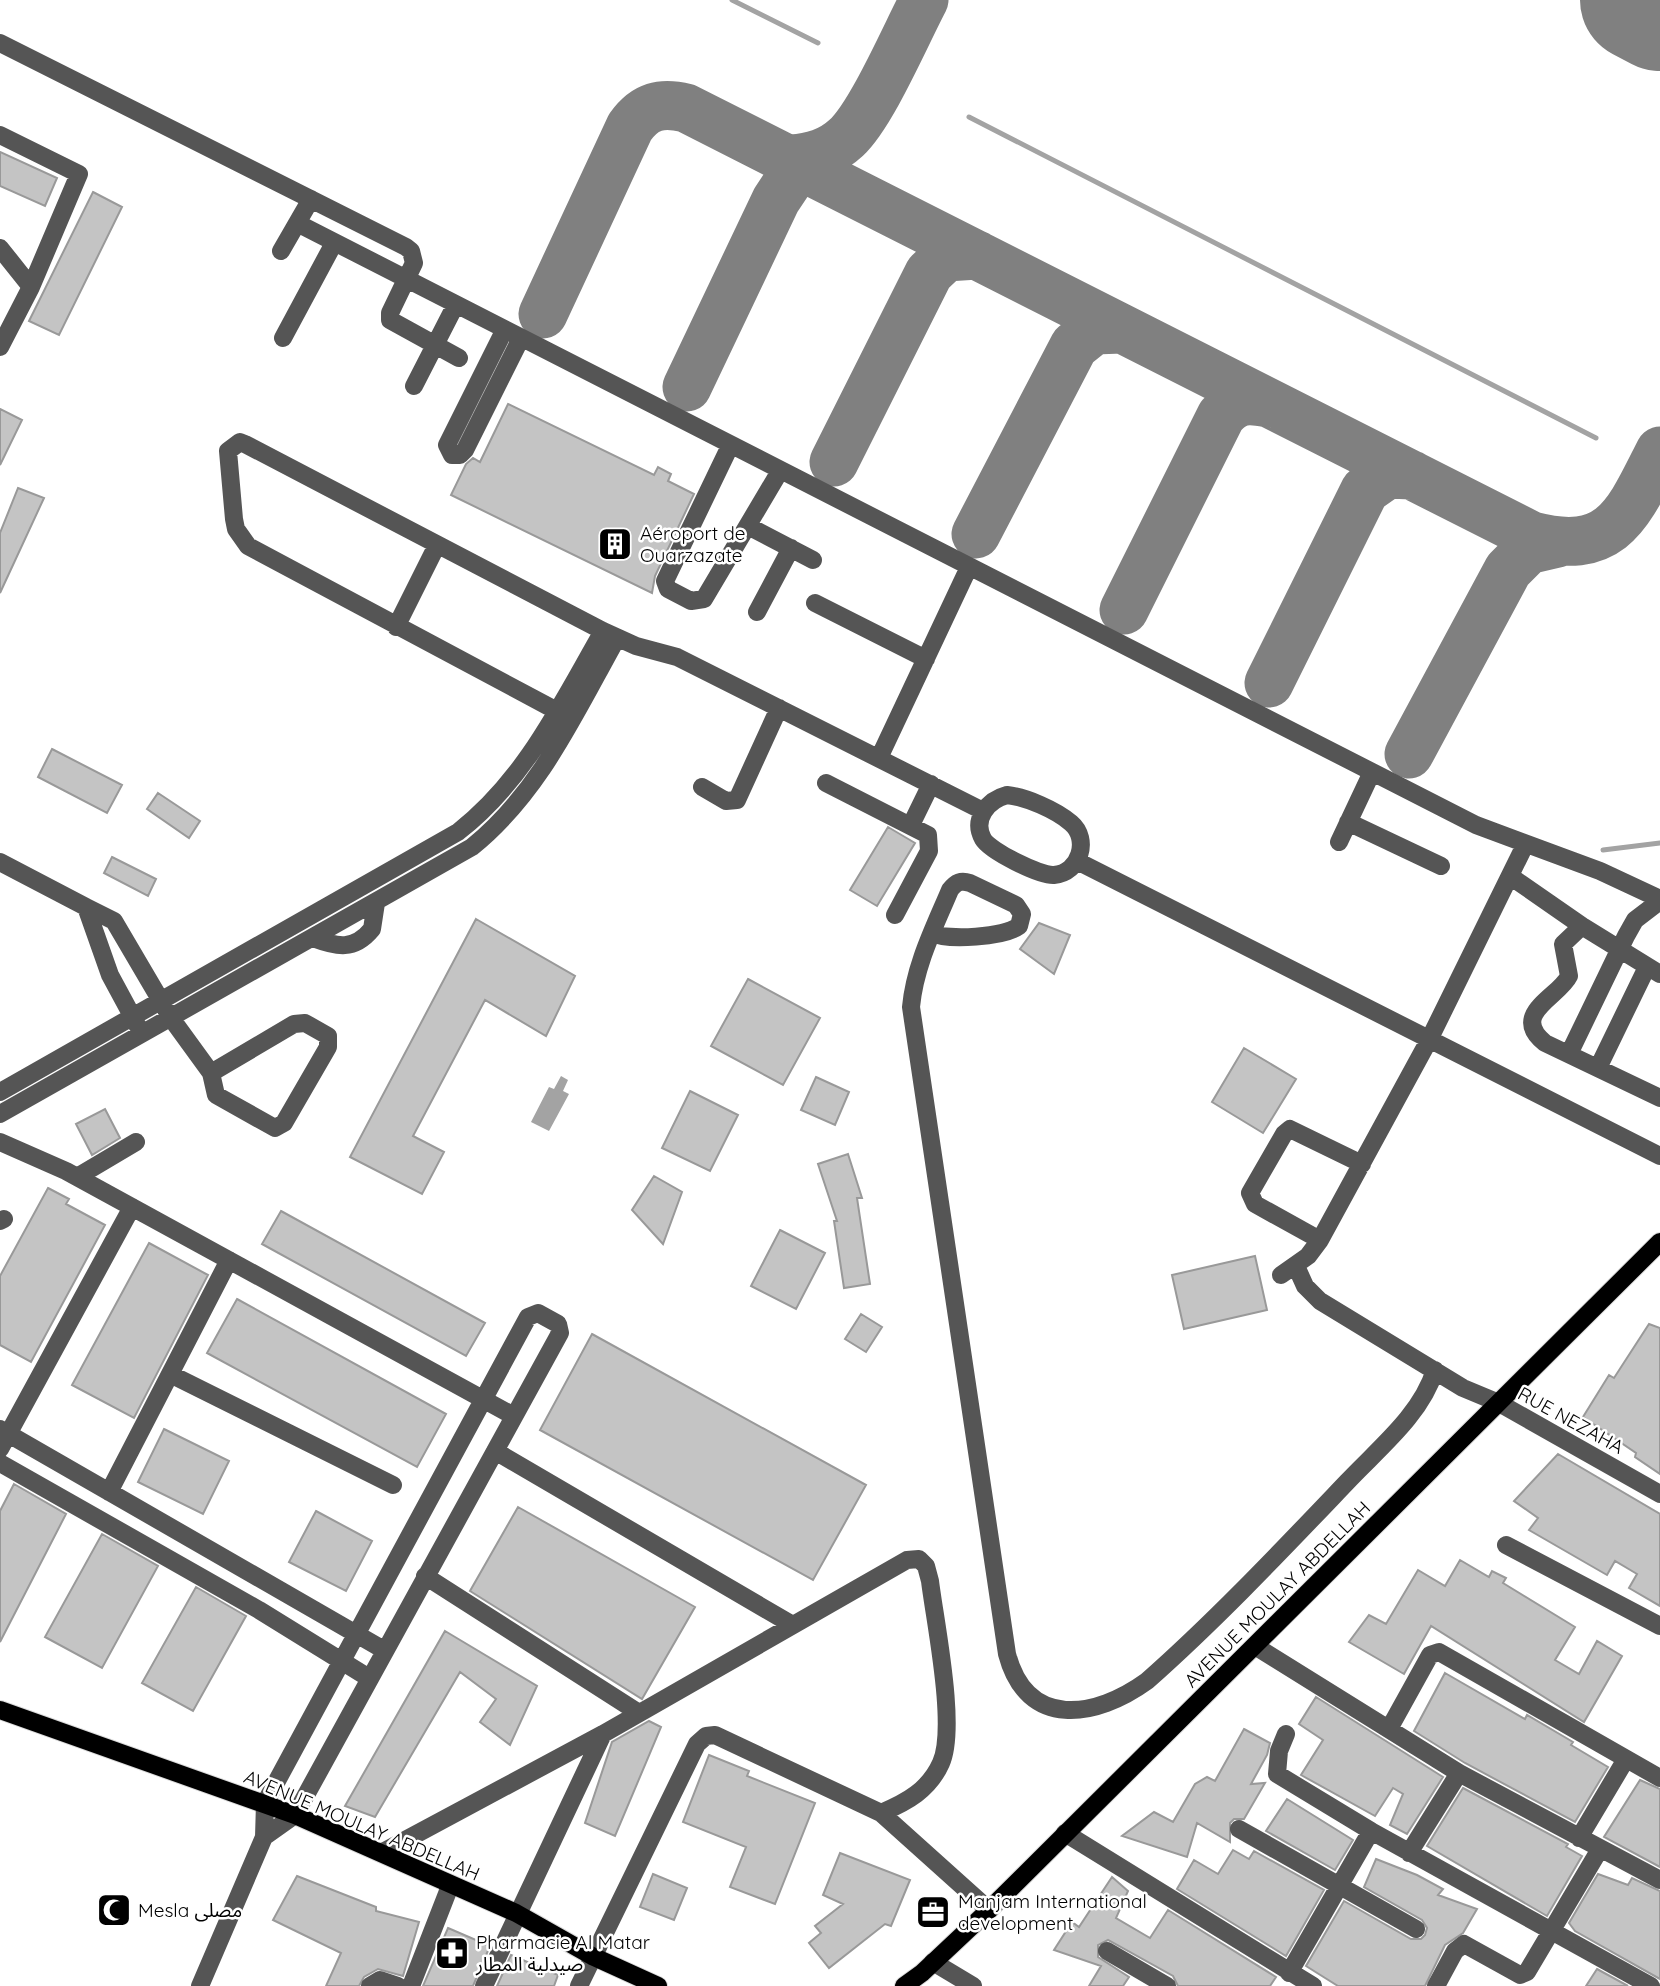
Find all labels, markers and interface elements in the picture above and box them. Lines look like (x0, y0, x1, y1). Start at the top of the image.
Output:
place label: Aéroport de Ouarzazate (640, 521, 746, 567)
building icon: Aéroport de Ouarzazate (596, 525, 634, 563)
street label: RUE NEZAHA (1514, 1381, 1628, 1459)
street label: AVENUE MOULAY ABDELLAH (1179, 1496, 1375, 1692)
street label: AVENUE MOULAY ABDELLAH (240, 1764, 484, 1886)
place label: Manjam International development (958, 1889, 1147, 1935)
mosque icon: Mesla مصلى (95, 1891, 133, 1929)
office icon: Manjam International development (914, 1893, 952, 1931)
place label: Mesla مصلى (138, 1898, 242, 1922)
place label: Pharmacie Al Matar صيدلية المطار (475, 1930, 651, 1976)
pharmacy icon: Pharmacie Al Matar صيدلية المطار (433, 1934, 471, 1972)

